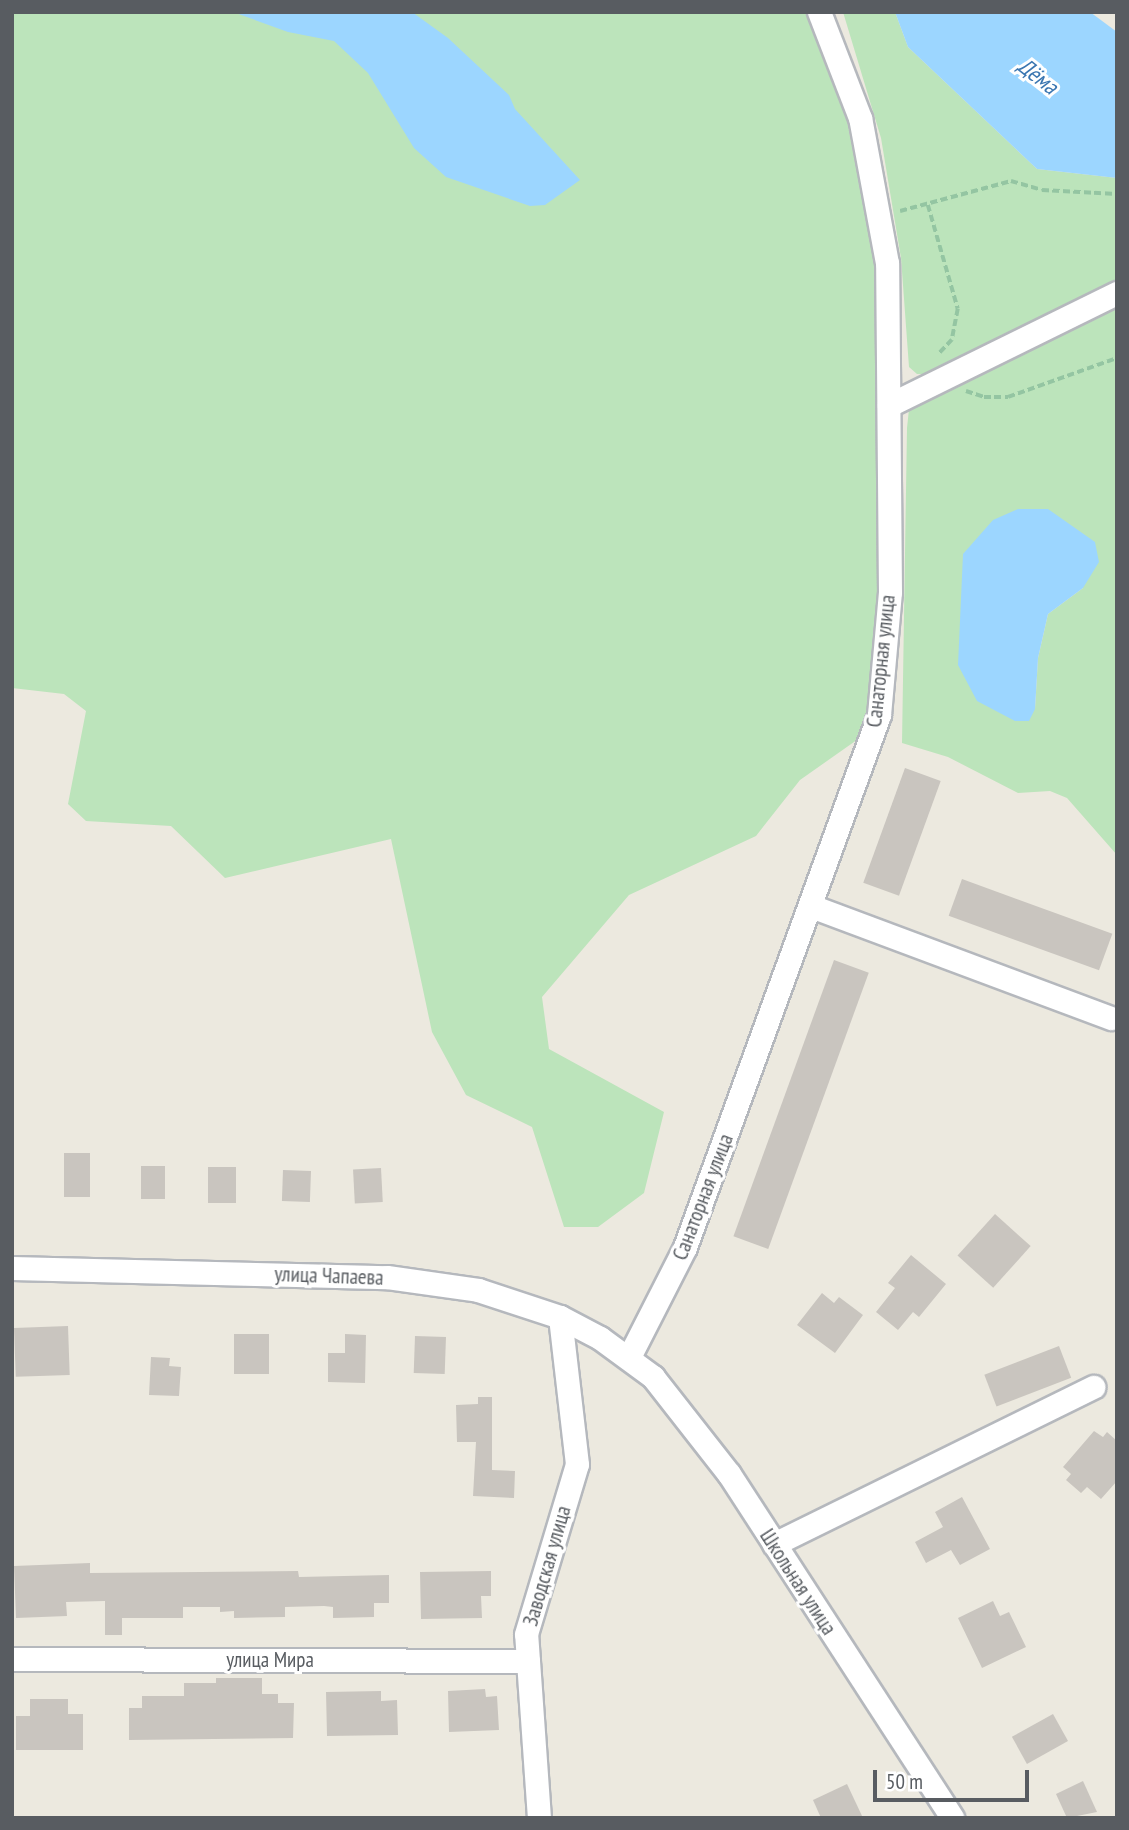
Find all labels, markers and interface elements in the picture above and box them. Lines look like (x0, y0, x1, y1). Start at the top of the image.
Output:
water label: Дёма (1013, 52, 1063, 100)
street label: Санаторная улица (861, 593, 901, 729)
street label: Санаторная улица (667, 1130, 739, 1264)
street label: улица Чапаева (274, 1262, 384, 1290)
street label: Заводская улица (518, 1503, 576, 1629)
street label: Школьная улица (754, 1524, 842, 1640)
street label: улица Мира (226, 1647, 314, 1673)
scale bar (877, 1756, 1033, 1800)
text: 50 m (886, 1768, 923, 1795)

